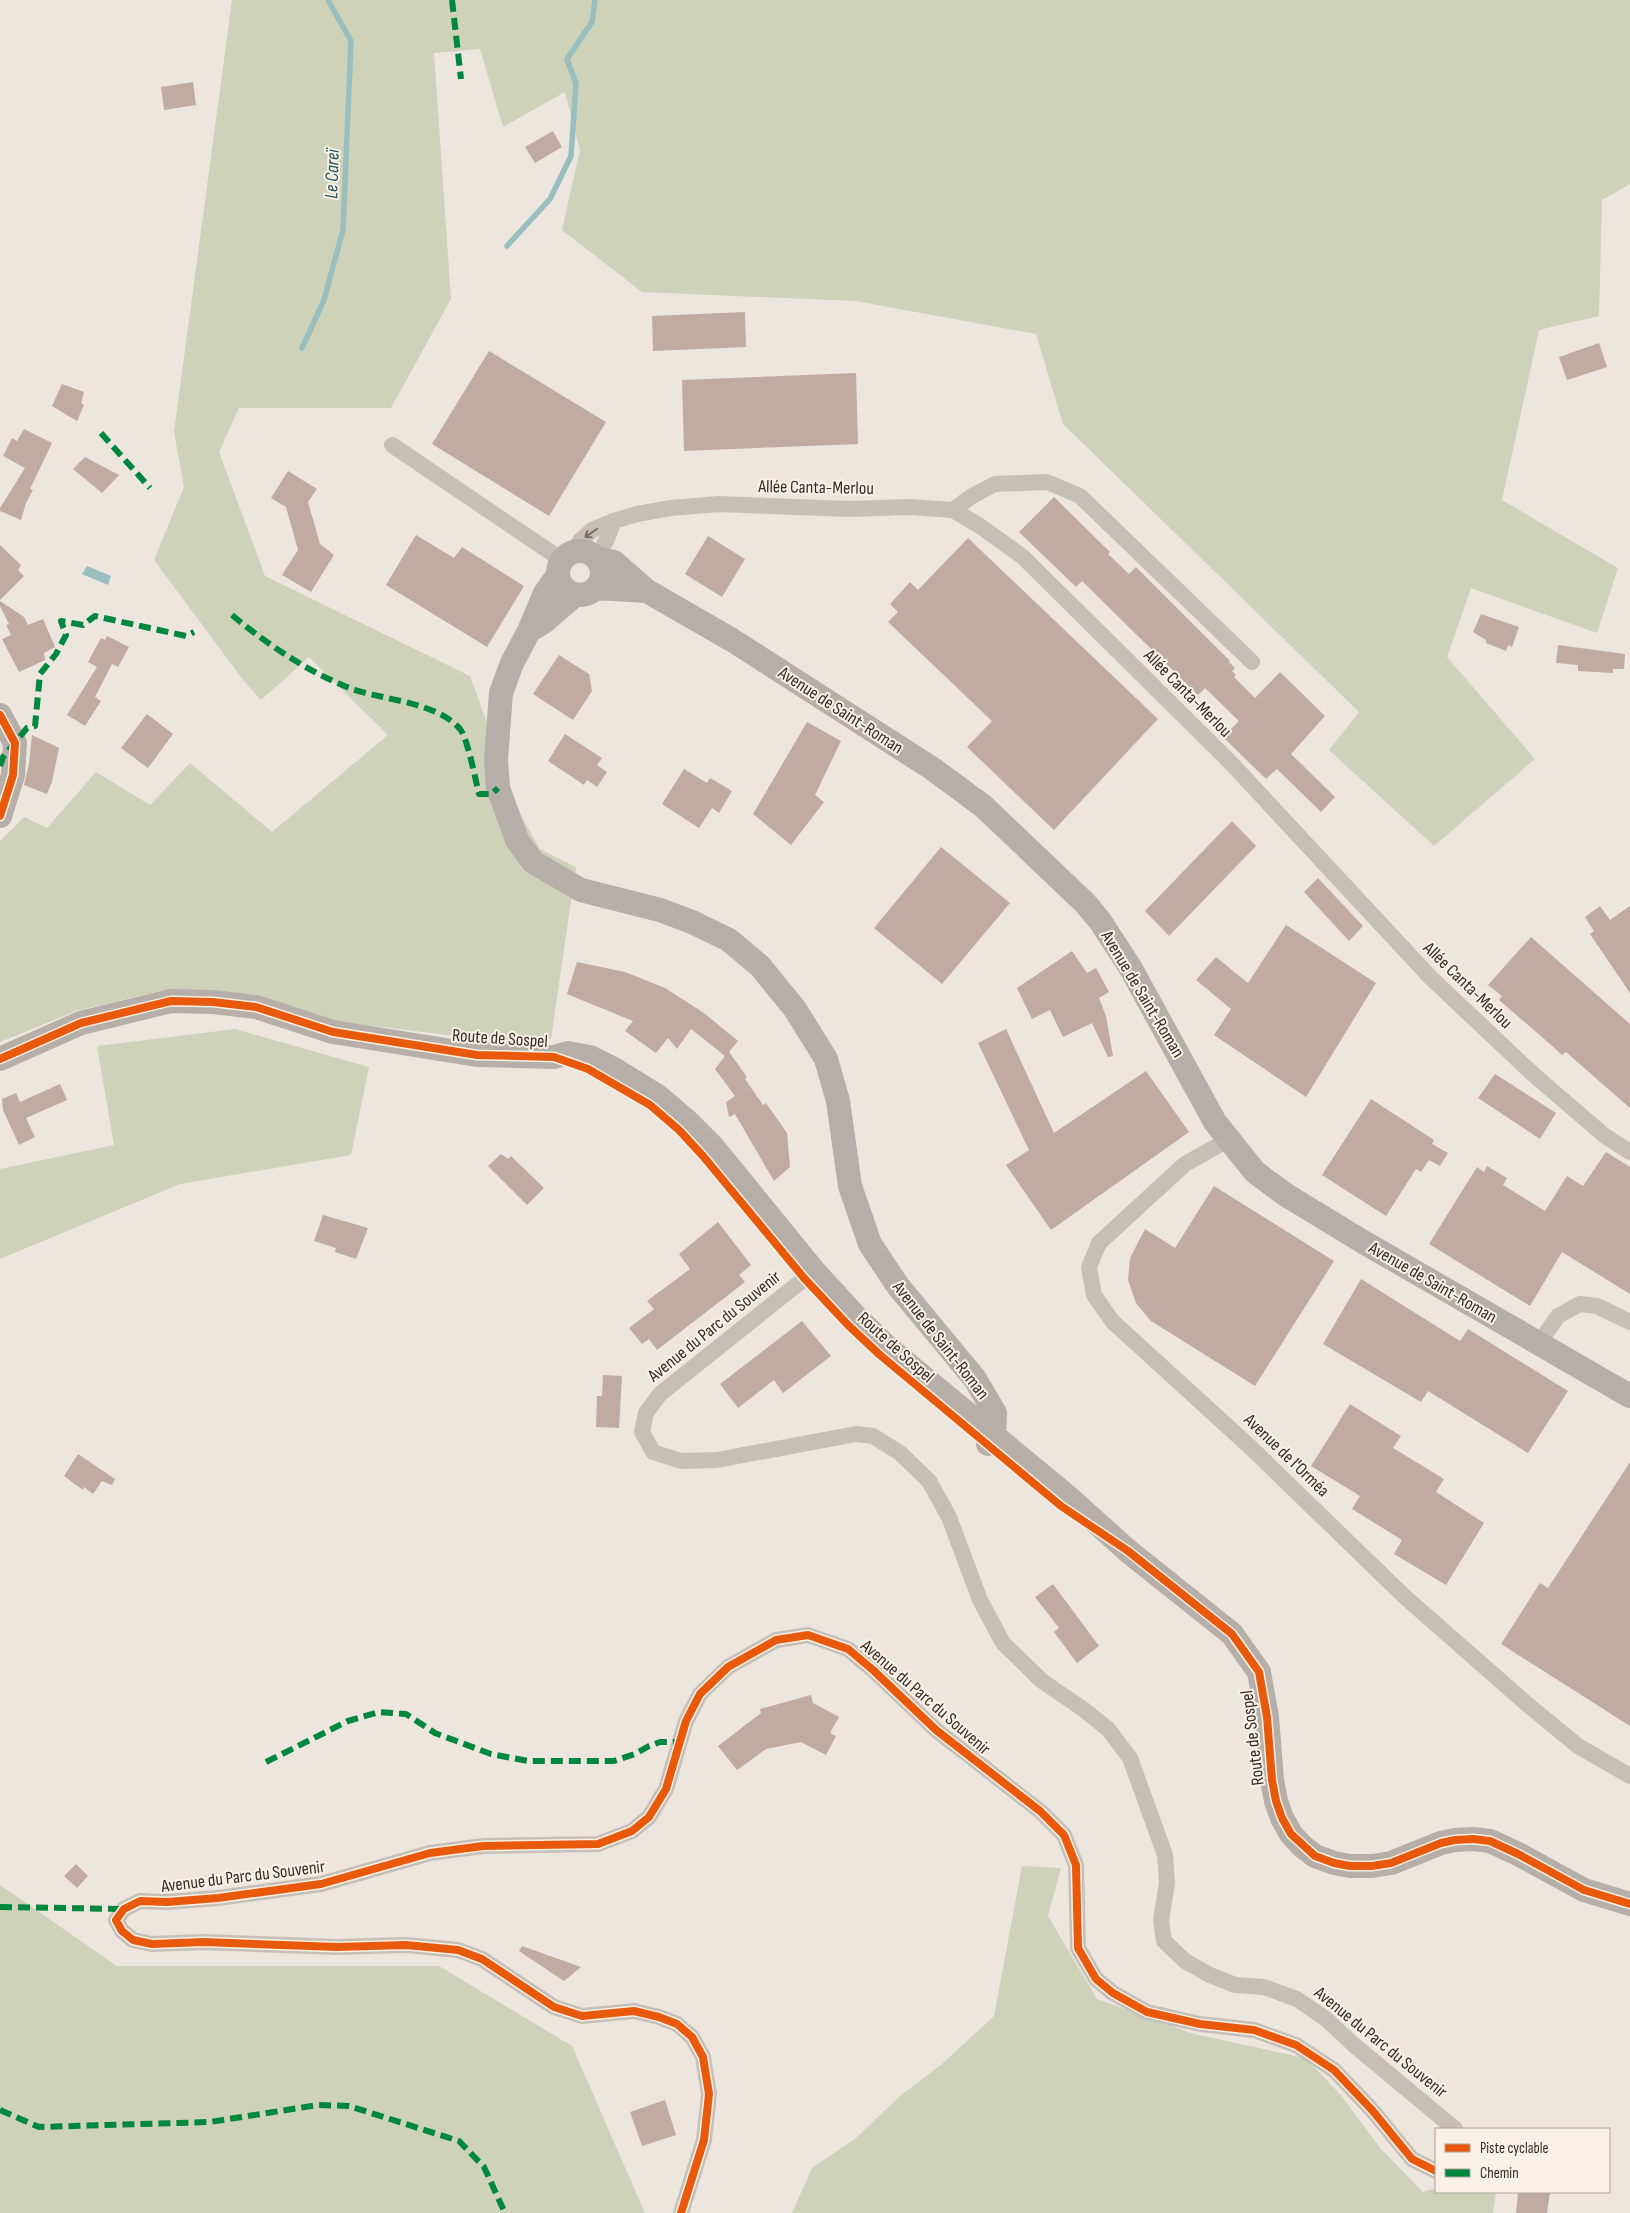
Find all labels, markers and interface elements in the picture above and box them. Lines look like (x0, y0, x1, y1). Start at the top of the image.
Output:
water label: Le Careï (320, 146, 345, 199)
street label: Allée Canta-Merlou (757, 476, 874, 499)
one-way arrow (584, 527, 598, 538)
street label: Allée Canta-Merlou (1139, 644, 1236, 742)
street label: Avenue de Saint-Roman (774, 662, 907, 758)
street label: Avenue de Saint-Roman (1096, 926, 1189, 1061)
street label: Allée Canta-Merlou (1418, 937, 1517, 1033)
street label: Route de Sospel (451, 1025, 548, 1052)
street label: Avenue de Saint-Roman (1364, 1237, 1500, 1328)
street label: Avenue du Parc du Souvenir (643, 1266, 785, 1387)
street label: Avenue de Saint-Roman (887, 1276, 993, 1404)
street label: Route de Sospel (853, 1308, 938, 1387)
street label: Avenue de l'Orméa (1239, 1409, 1334, 1501)
street label: Avenue du Parc du Souvenir (856, 1635, 995, 1759)
street label: Route de Sospel (1236, 1689, 1269, 1787)
street label: Avenue du Parc du Souvenir (159, 1856, 326, 1897)
street label: Avenue du Parc du Souvenir (1309, 1982, 1451, 2102)
legend (1435, 2128, 1610, 2193)
text: Piste cyclable (1480, 2139, 1549, 2158)
text: Chemin (1480, 2164, 1519, 2183)

